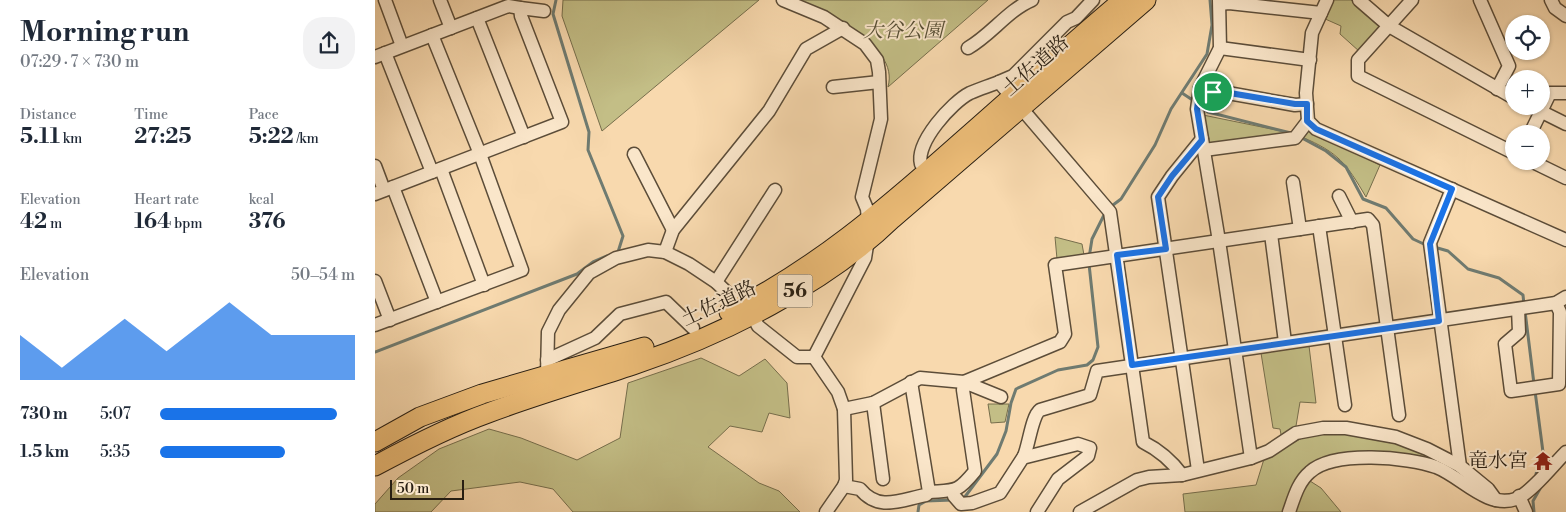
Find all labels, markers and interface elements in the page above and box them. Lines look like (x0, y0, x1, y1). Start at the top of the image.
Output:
text: Morning run (20, 15, 189, 50)
map controls (1505, 15, 1550, 170)
button: locate (1505, 15, 1550, 60)
button: share (303, 17, 355, 69)
park label: 大谷公園 (863, 19, 946, 44)
street label: 土佐道路 (998, 30, 1074, 102)
text: 07:29 · 7 × 730 m (20, 52, 139, 72)
button: + (1505, 70, 1550, 115)
pin (1192, 71, 1234, 113)
icon: arrive (1199, 78, 1227, 106)
text: Distance (20, 106, 77, 124)
text: Time (134, 106, 168, 124)
text: Pace (249, 106, 279, 124)
text: 5.11 (20, 124, 60, 150)
text: 27:25 (134, 124, 192, 150)
text: 5:22 (249, 124, 294, 150)
button: − (1505, 125, 1550, 170)
text: km (60, 130, 82, 148)
text: /km (294, 130, 319, 148)
text: Elevation (20, 191, 81, 209)
text: Heart rate (134, 191, 199, 209)
text: kcal (249, 191, 274, 209)
text: 42 (20, 209, 47, 235)
text: 164 (134, 209, 171, 235)
text: 376 (249, 209, 286, 235)
text: m (47, 215, 62, 233)
text: bpm (171, 215, 203, 233)
text: Elevation (20, 265, 89, 285)
text: 50–54 m (291, 265, 355, 285)
road number: 56 (777, 274, 813, 308)
street label: 土佐道路 (677, 276, 761, 332)
text: 730 m (20, 404, 68, 424)
text: 5:07 (100, 404, 131, 424)
text: 1.5 km (20, 442, 69, 462)
text: 5:35 (100, 442, 130, 462)
place label: 竜水宮 (1468, 449, 1528, 474)
temple icon: 竜水宮 (1532, 450, 1554, 472)
scale bar (390, 477, 464, 500)
text: 50 m (397, 480, 429, 498)

